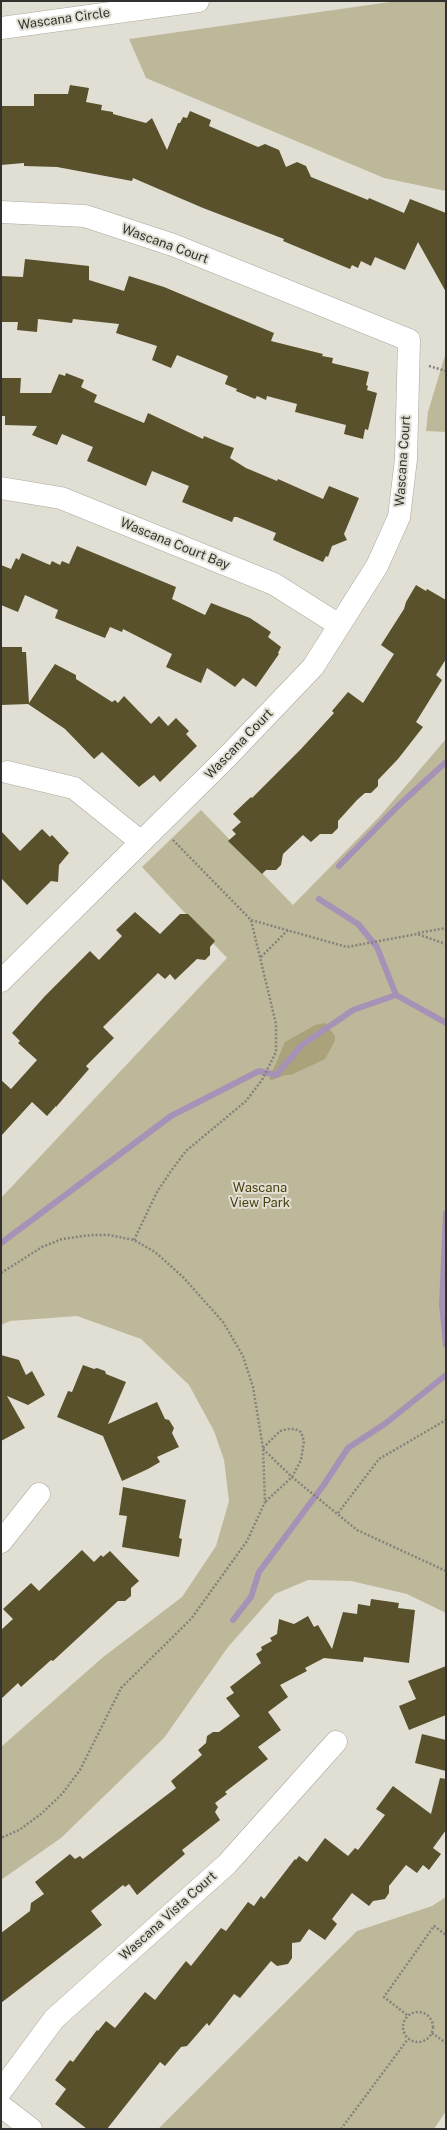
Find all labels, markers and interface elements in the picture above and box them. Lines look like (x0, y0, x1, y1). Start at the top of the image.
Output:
street label: Wascana Circle (17, 5, 111, 33)
street label: Wascana Court (119, 221, 211, 267)
street label: Wascana Court (392, 415, 414, 507)
street label: Wascana Court Bay (118, 515, 232, 573)
street label: Wascana Court (202, 706, 276, 782)
park label: Wascana View Park (230, 1180, 290, 1211)
street label: Wascana Vista Court (116, 1868, 220, 1964)

